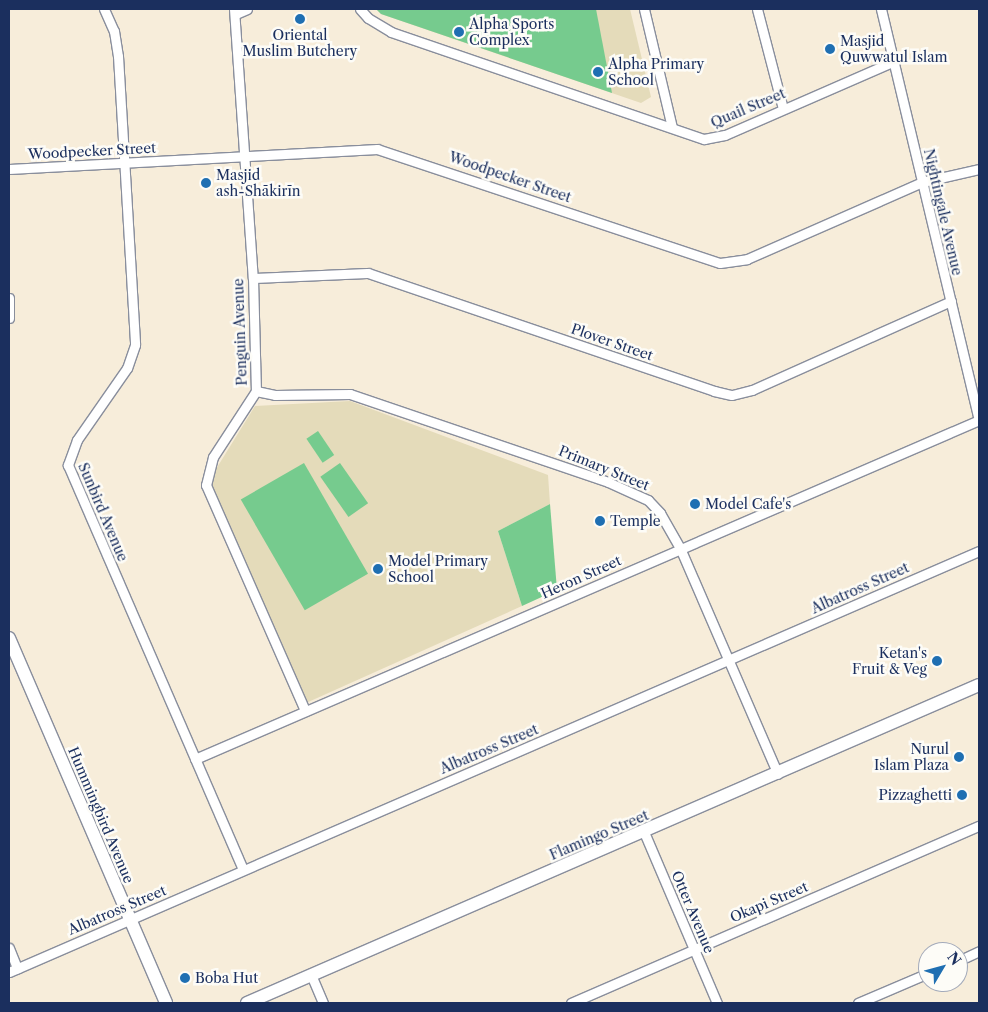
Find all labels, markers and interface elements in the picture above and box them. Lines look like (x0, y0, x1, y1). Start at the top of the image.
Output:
marker: Oriental Muslim Butchery (294, 13, 306, 25)
place label: Alpha Sports Complex (469, 16, 555, 48)
marker: Alpha Sports Complex (453, 26, 465, 38)
place label: Oriental Muslim Butchery (243, 27, 357, 59)
place label: Masjid Quwwatul Islam (840, 33, 948, 65)
marker: Masjid Quwwatul Islam (824, 43, 836, 55)
place label: Alpha Primary School (608, 56, 705, 88)
marker: Alpha Primary School (592, 66, 604, 78)
street label: Quail Street (708, 85, 788, 131)
street label: Woodpecker Street (27, 139, 157, 163)
street label: Nightingale Avenue (920, 147, 966, 277)
street label: Woodpecker Street (447, 148, 573, 206)
place label: Masjid ash-Shākirīn (216, 167, 300, 200)
marker: Masjid ash-Shākirīn (200, 177, 212, 189)
street label: Penguin Avenue (230, 278, 250, 386)
street label: Plover Street (569, 320, 655, 364)
street label: Primary Street (556, 442, 652, 494)
street label: Sunbird Avenue (75, 460, 131, 564)
place label: Model Cafe's (705, 496, 791, 512)
marker: Model Cafe's (689, 498, 701, 510)
place label: Temple (610, 513, 661, 529)
marker: Temple (594, 515, 606, 527)
street label: Heron Street (538, 552, 624, 602)
place label: Model Primary School (388, 553, 488, 586)
street label: Albatross Street (809, 559, 911, 617)
marker: Model Primary School (372, 563, 384, 575)
place label: Ketan's Fruit & Veg (851, 645, 927, 678)
marker: Ketan's Fruit & Veg (931, 655, 943, 667)
street label: Albatross Street (437, 721, 541, 777)
place label: Nurul Islam Plaza (874, 741, 949, 774)
street label: Hummingbird Avenue (64, 744, 138, 886)
marker: Nurul Islam Plaza (953, 751, 965, 763)
place label: Pizzaghetti (879, 787, 952, 803)
marker: Pizzaghetti (956, 789, 968, 801)
street label: Flamingo Street (547, 807, 651, 863)
street label: Otter Avenue (668, 868, 718, 956)
street label: Okapi Street (728, 878, 810, 926)
street label: Albatross Street (65, 882, 169, 938)
north arrow (918, 942, 968, 992)
text: N (943, 948, 965, 969)
place label: Boba Hut (195, 970, 258, 986)
marker: Boba Hut (179, 972, 191, 984)

